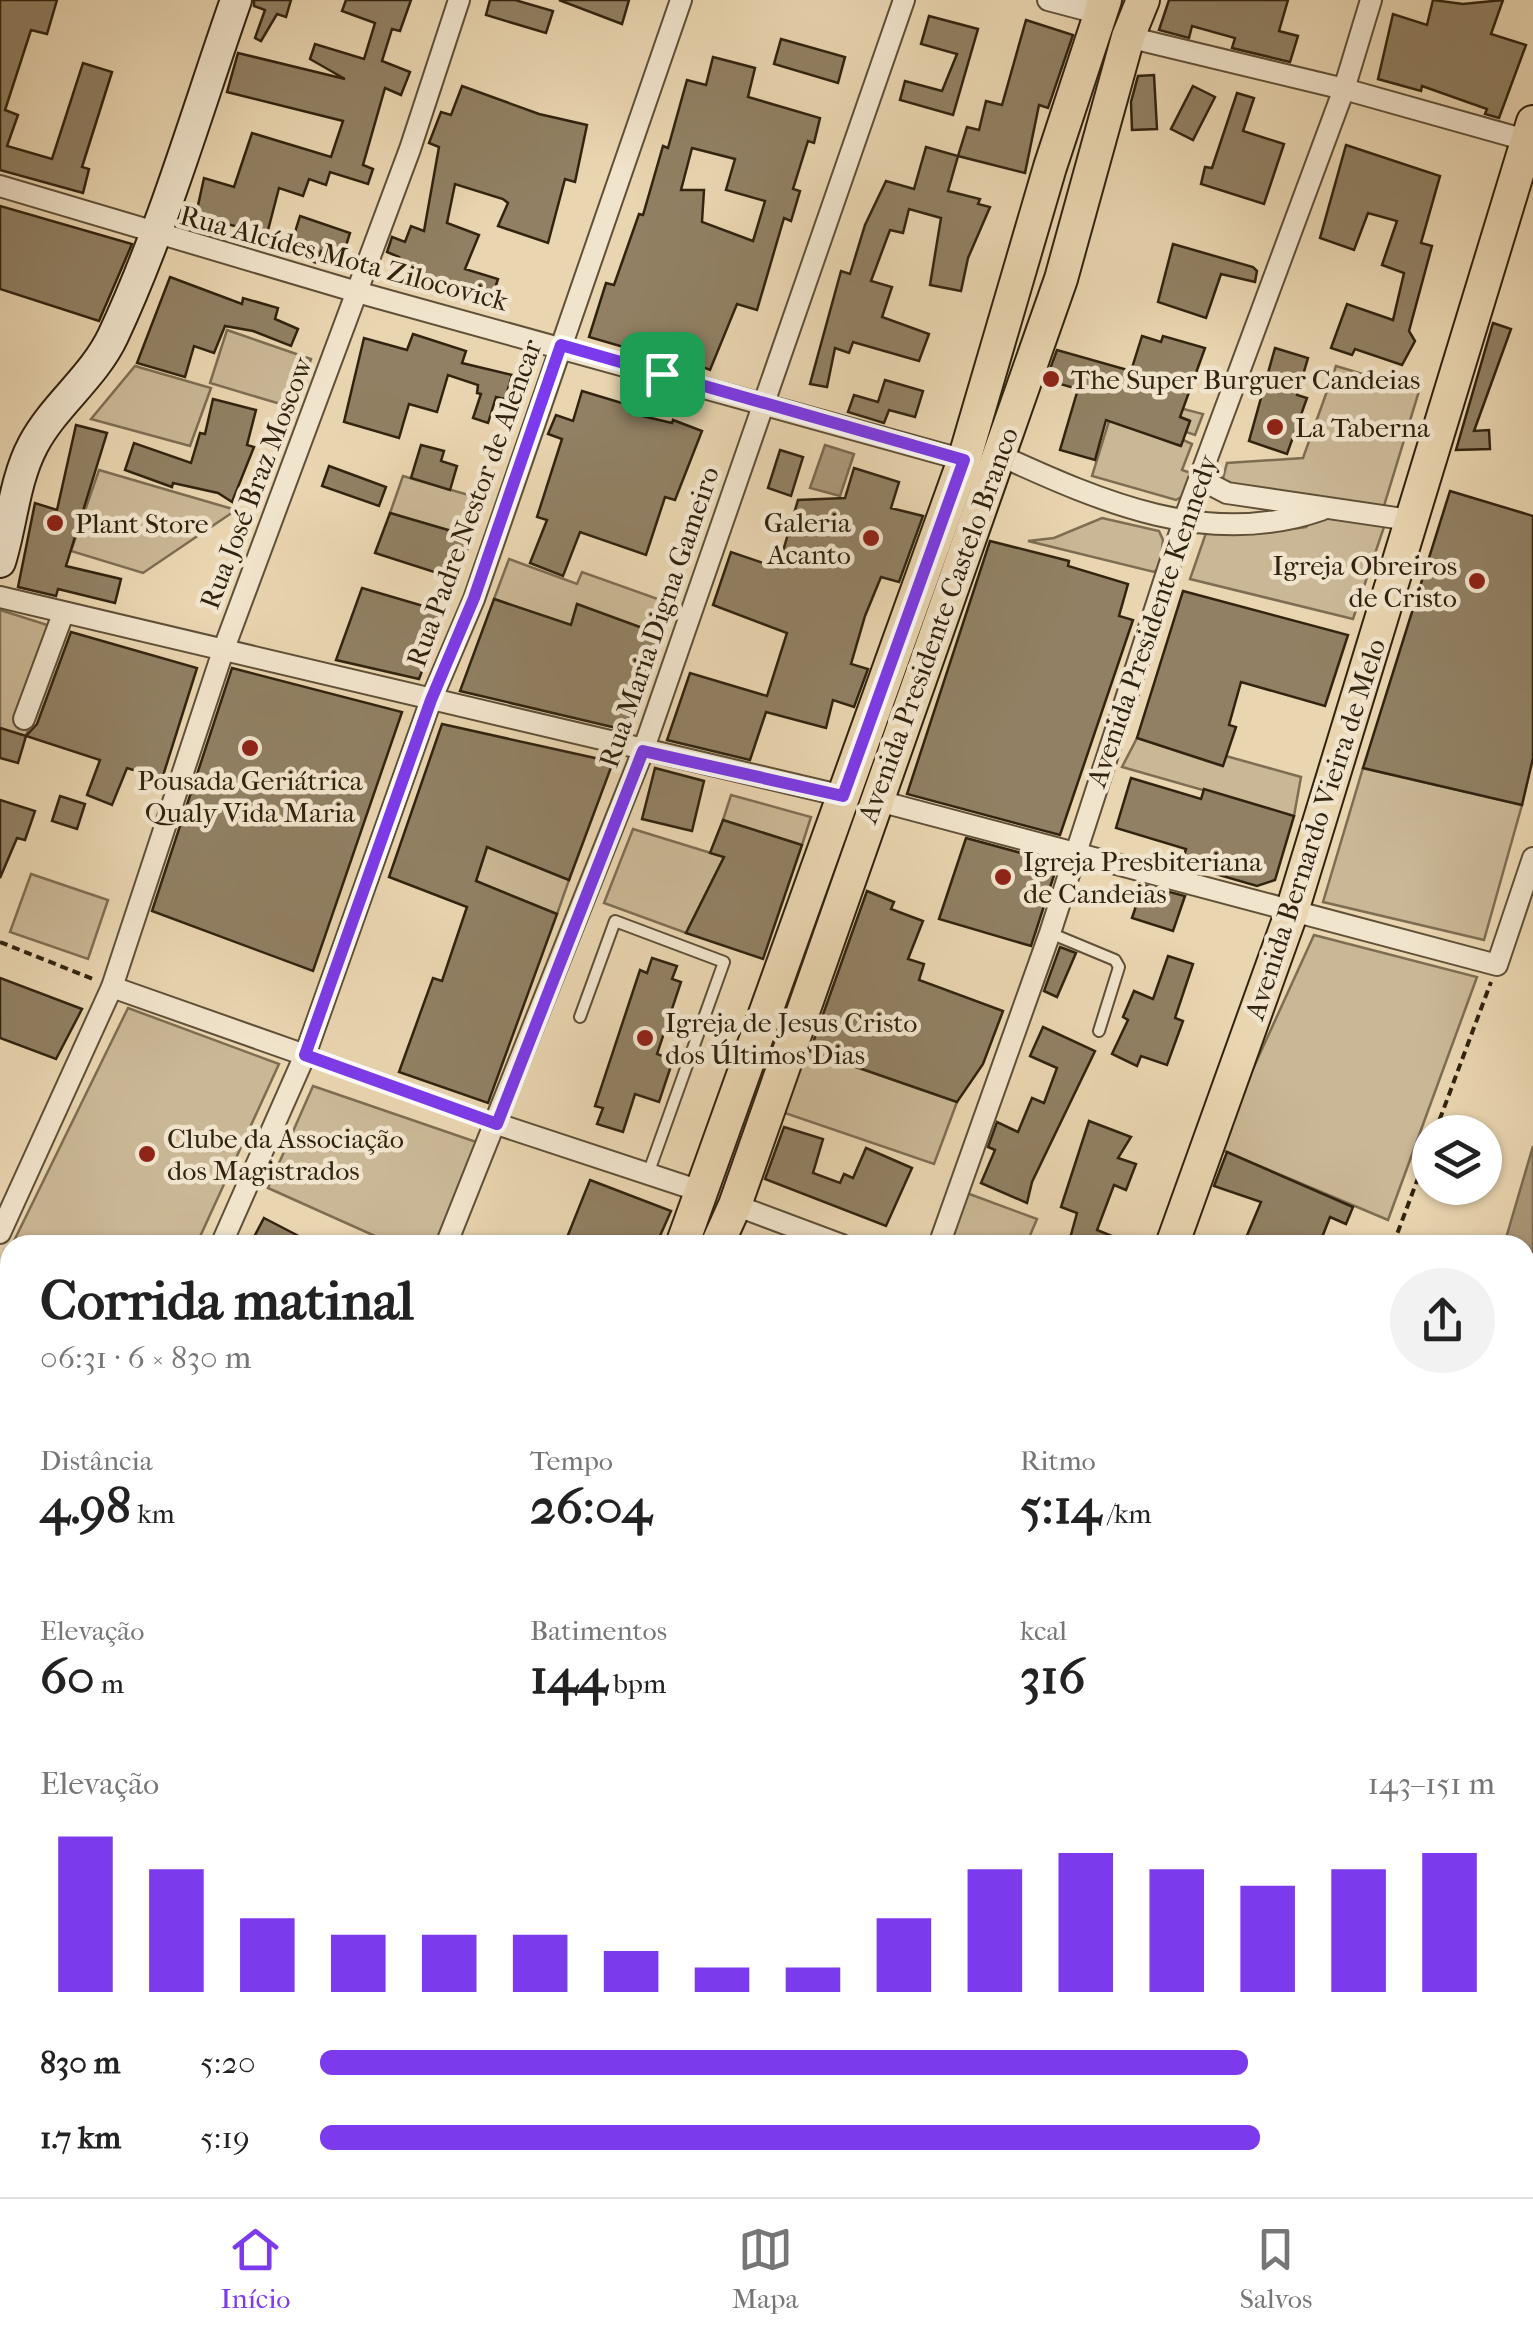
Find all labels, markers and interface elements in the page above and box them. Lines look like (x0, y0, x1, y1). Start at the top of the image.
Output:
street label: Rua Alcídes Mota Zilocovick (176, 198, 512, 318)
pin (620, 332, 705, 417)
street label: Rua Padre Nestor de Alencar (399, 335, 549, 671)
icon: arrive (635, 347, 690, 402)
street label: Rua José Braz Moscow (193, 351, 320, 614)
place label: The Super Burguer Candeias (1071, 363, 1420, 396)
marker: The Super Burguer Candeias (1040, 368, 1062, 390)
place label: La Taberna (1295, 411, 1431, 444)
marker: La Taberna (1264, 416, 1286, 438)
street label: Avenida Presidente Castelo Branco (851, 423, 1025, 828)
street label: Avenida Presidente Kennedy (1079, 450, 1225, 792)
street label: Rua Maria Digna Gameiro (592, 462, 726, 772)
place label: Galeria Acanto (764, 506, 852, 571)
place label: Plant Store (75, 507, 209, 540)
marker: Plant Store (44, 512, 66, 534)
marker: Galeria Acanto (860, 527, 882, 549)
place label: Igreja Obreiros de Cristo (1273, 549, 1457, 614)
marker: Igreja Obreiros de Cristo (1466, 570, 1488, 592)
street label: Avenida Bernardo Vieira de Melo (1237, 634, 1392, 1025)
marker: Pousada Geriátrica Qualy Vida Maria (239, 737, 261, 759)
place label: Pousada Geriátrica Qualy Vida Maria (137, 764, 364, 829)
place label: Igreja Presbiteriana de Candeias (1023, 845, 1263, 910)
marker: Igreja Presbiteriana de Candeias (992, 866, 1014, 888)
place label: Igreja de Jesus Cristo dos Últimos Dias (665, 1006, 917, 1071)
marker: Igreja de Jesus Cristo dos Últimos Dias (634, 1027, 656, 1049)
map controls (1412, 1115, 1502, 1205)
button: layers (1412, 1115, 1502, 1205)
place label: Clube da Associação dos Magistrados (167, 1122, 404, 1187)
marker: Clube da Associação dos Magistrados (136, 1143, 158, 1165)
button: share (1390, 1268, 1495, 1373)
text: Corrida matinal (40, 1269, 414, 1333)
text: 06:31 · 6 × 830 m (40, 1339, 251, 1376)
text: Distância (40, 1444, 153, 1477)
text: Tempo (530, 1444, 613, 1477)
text: Ritmo (1020, 1444, 1096, 1477)
text: 4.98 (40, 1477, 131, 1536)
text: 26:04 (530, 1477, 651, 1536)
text: 5:14 (1020, 1477, 1101, 1536)
text: km (131, 1497, 175, 1530)
text: /km (1101, 1497, 1152, 1530)
text: Elevação (40, 1614, 144, 1647)
text: Batimentos (530, 1614, 667, 1647)
text: kcal (1020, 1614, 1067, 1647)
text: 60 (40, 1647, 95, 1706)
text: 144 (530, 1647, 607, 1706)
text: 316 (1020, 1647, 1085, 1706)
text: m (95, 1667, 124, 1700)
text: bpm (607, 1667, 666, 1700)
text: Elevação (40, 1765, 159, 1802)
text: 143–151 m (1368, 1765, 1495, 1802)
text: 830 m (40, 2044, 120, 2081)
text: 5:20 (200, 2044, 256, 2081)
text: 1.7 km (40, 2119, 121, 2156)
text: 5:19 (200, 2119, 250, 2156)
tab: Início (221, 2222, 290, 2315)
tab: Mapa (732, 2222, 798, 2315)
tab: Salvos (1240, 2222, 1312, 2315)

